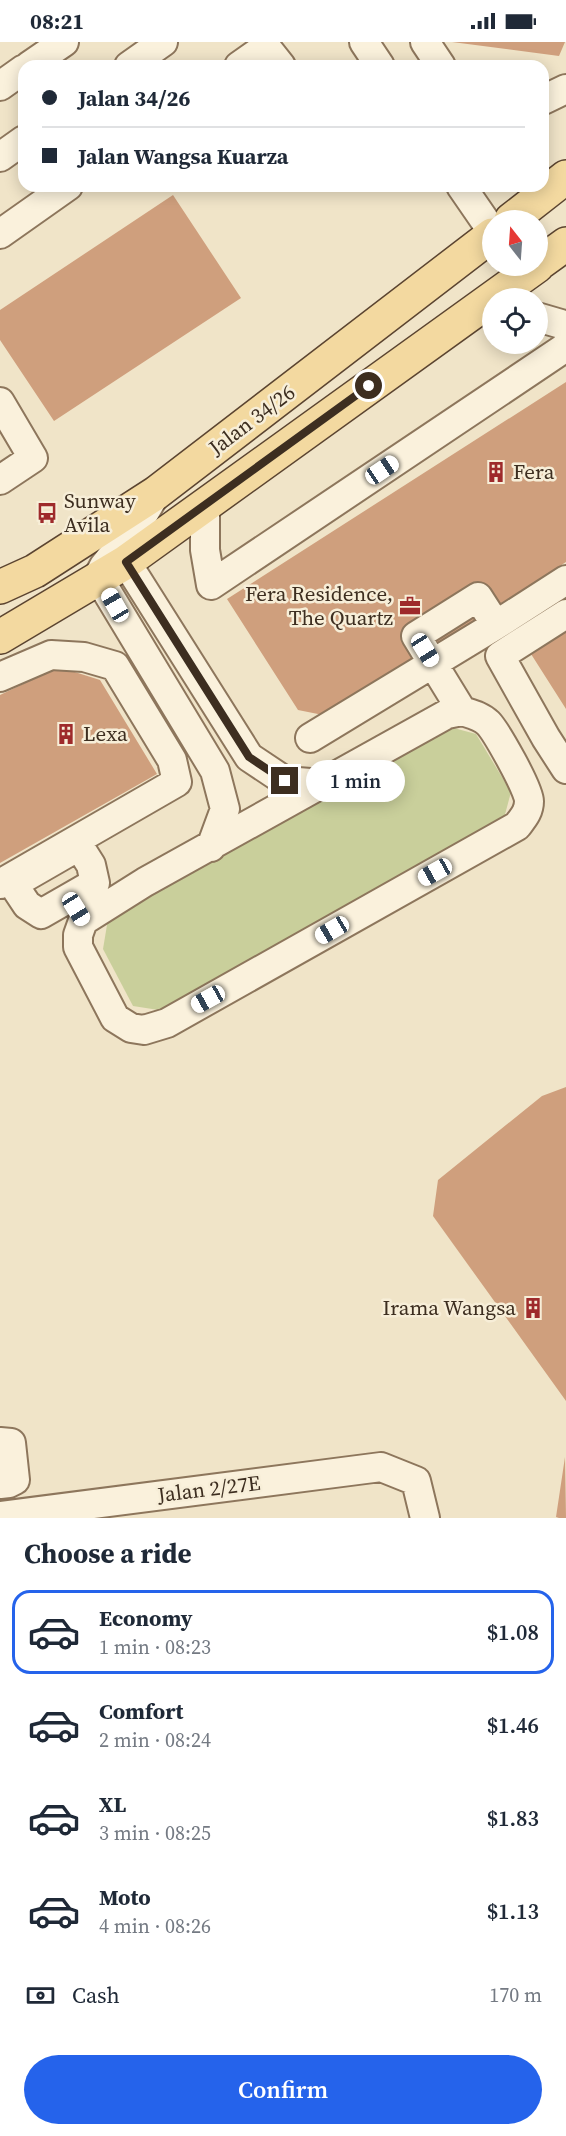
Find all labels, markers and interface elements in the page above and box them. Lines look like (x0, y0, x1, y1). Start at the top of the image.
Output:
text: 08:21 (30, 6, 84, 36)
text: Jalan 34/26 (78, 83, 190, 113)
text: Jalan Wangsa Kuarza (78, 141, 289, 171)
north arrow (482, 210, 548, 276)
map controls (482, 210, 548, 354)
button: locate (482, 288, 548, 354)
route start (355, 372, 382, 399)
street label: Jalan 34/26 (202, 378, 301, 462)
car (362, 452, 402, 488)
place label: Fera (513, 457, 555, 486)
building icon: Fera (484, 460, 508, 484)
place label: Sunway Avila (64, 486, 136, 539)
bus stop icon: Sunway Avila (35, 501, 59, 525)
place label: Fera Residence, The Quartz (245, 579, 393, 632)
car (98, 585, 132, 625)
office icon: Fera Residence, The Quartz (398, 594, 422, 618)
car (408, 630, 442, 670)
place label: Lexa (83, 719, 128, 748)
building icon: Lexa (54, 722, 78, 746)
callout: 1 min (306, 760, 405, 802)
route end (271, 767, 298, 794)
text: 1 min (330, 767, 381, 795)
car (415, 855, 455, 889)
car (59, 889, 93, 929)
car (312, 913, 352, 947)
car (188, 982, 228, 1016)
place label: Irama Wangsa (382, 1293, 516, 1322)
building icon: Irama Wangsa (521, 1296, 545, 1320)
street label: Jalan 2/27E (155, 1468, 262, 1509)
text: Choose a ride (24, 1535, 192, 1572)
text: Economy (99, 1603, 193, 1633)
icon: car (27, 1605, 81, 1659)
text: $1.08 (487, 1617, 539, 1647)
text: 1 min · 08:23 (99, 1633, 211, 1661)
text: Comfort (99, 1696, 183, 1726)
icon: car (27, 1698, 81, 1752)
text: $1.46 (487, 1710, 539, 1740)
text: 2 min · 08:24 (99, 1726, 211, 1754)
text: XL (99, 1789, 126, 1819)
icon: car (27, 1791, 81, 1845)
text: $1.83 (487, 1803, 539, 1833)
text: 3 min · 08:25 (99, 1819, 211, 1847)
text: Moto (99, 1882, 151, 1912)
icon: car (27, 1884, 81, 1938)
text: $1.13 (487, 1896, 539, 1926)
text: 4 min · 08:26 (99, 1912, 211, 1940)
icon: cash (24, 1979, 57, 2012)
text: Cash (72, 1980, 120, 2010)
text: 170 m (489, 1981, 542, 2009)
button: Confirm (24, 2055, 542, 2124)

